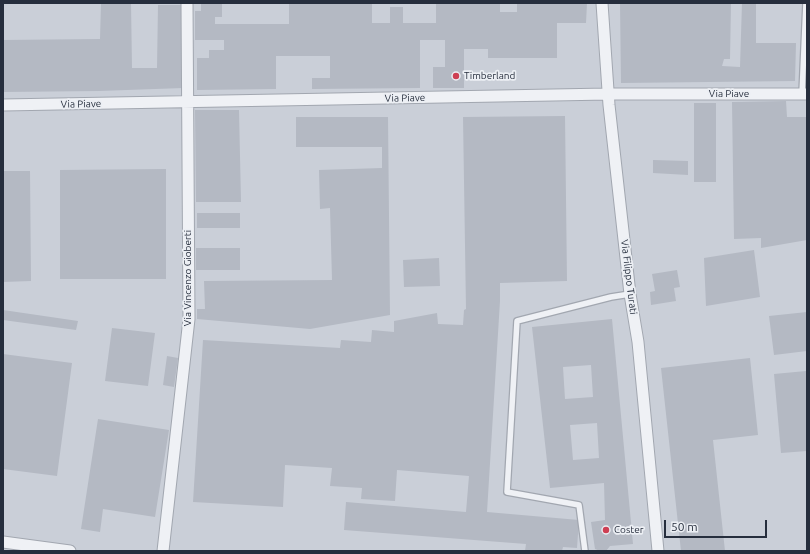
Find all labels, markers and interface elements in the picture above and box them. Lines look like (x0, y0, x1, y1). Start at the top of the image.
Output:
place label: Timberland (464, 70, 515, 82)
marker: Timberland (451, 71, 461, 81)
street label: Via Piave (709, 88, 749, 100)
street label: Via Piave (385, 92, 425, 104)
street label: Via Piave (61, 98, 101, 110)
street label: Via Vincenzo Gioberti (182, 230, 194, 326)
street label: Via Filippo Turati (618, 239, 640, 315)
scale bar (666, 512, 769, 538)
text: 50 m (671, 520, 698, 533)
place label: Coster (614, 524, 644, 536)
marker: Coster (601, 525, 611, 535)

